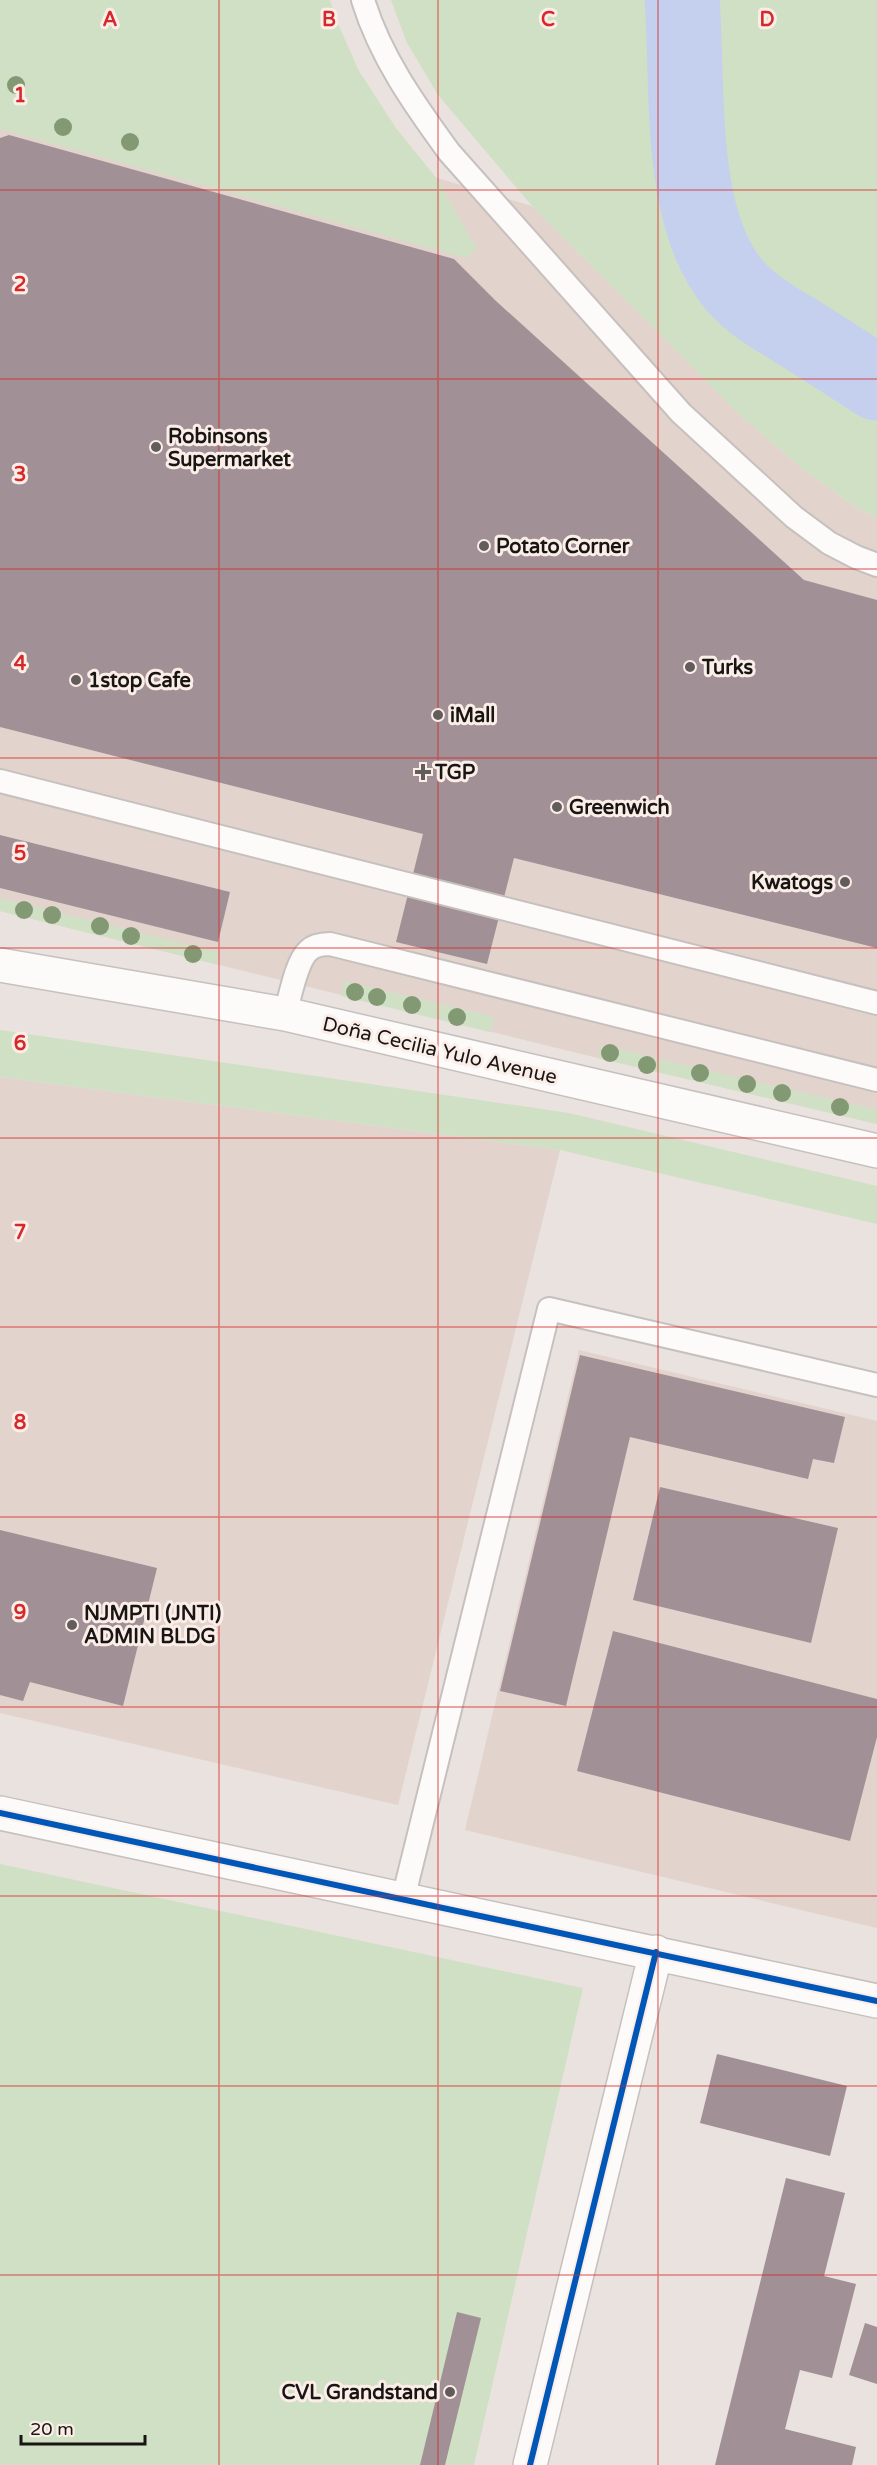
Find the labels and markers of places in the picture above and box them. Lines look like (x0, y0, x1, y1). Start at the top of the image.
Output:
place label: Robinsons Supermarket (168, 425, 291, 472)
marker: Robinsons Supermarket (149, 440, 163, 454)
place label: Potato Corner (496, 535, 630, 559)
marker: Potato Corner (477, 539, 491, 553)
place label: Turks (701, 656, 754, 680)
marker: Turks (683, 660, 697, 674)
place label: 1stop Cafe (88, 669, 191, 693)
marker: 1stop Cafe (69, 673, 83, 687)
place label: iMall (450, 704, 495, 728)
marker: iMall (431, 708, 445, 722)
place label: TGP (434, 761, 476, 785)
marker: TGP (416, 765, 430, 779)
place label: Greenwich (569, 796, 670, 820)
marker: Greenwich (550, 800, 564, 814)
place label: Kwatogs (751, 871, 833, 895)
marker: Kwatogs (838, 875, 852, 889)
place label: NJMPTI (JNTI) ADMIN BLDG (84, 1602, 221, 1649)
marker: NJMPTI (JNTI) ADMIN BLDG (65, 1618, 79, 1632)
place label: CVL Grandstand (281, 2381, 438, 2405)
marker: CVL Grandstand (443, 2385, 457, 2399)

